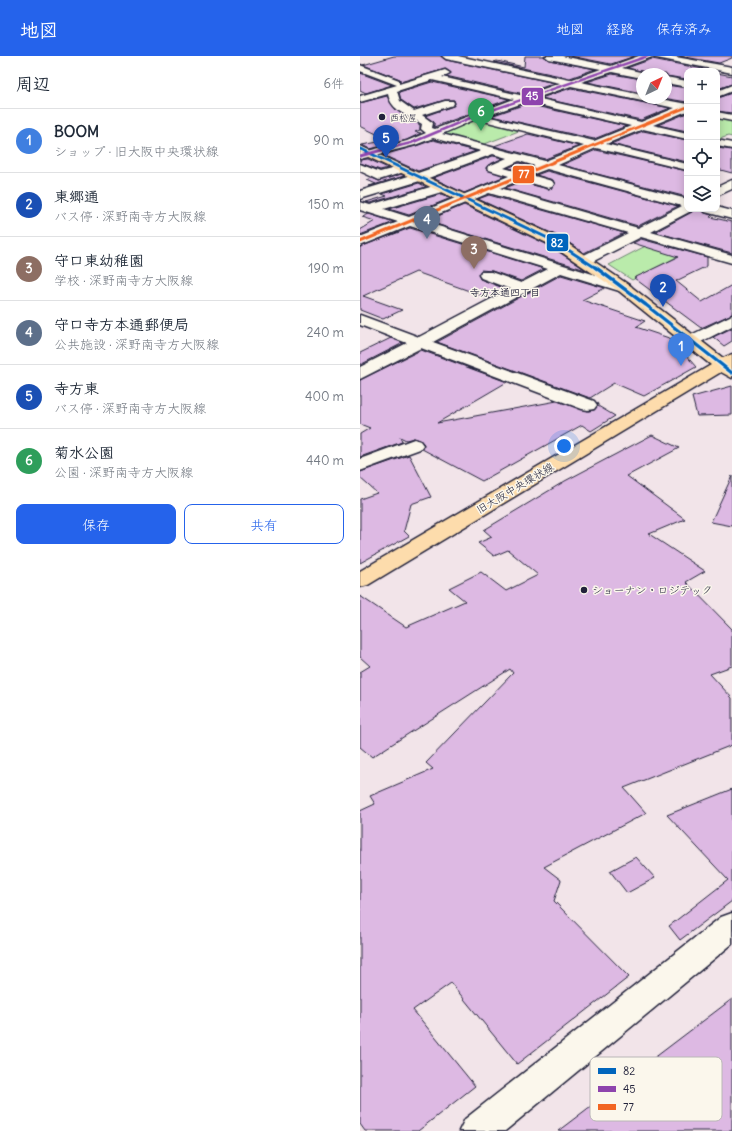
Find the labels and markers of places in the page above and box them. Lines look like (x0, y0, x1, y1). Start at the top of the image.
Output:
pin: 6 (468, 98, 494, 131)
marker: 西松屋 (377, 112, 387, 122)
place label: 西松屋 (390, 112, 417, 123)
pin: 5 (373, 125, 399, 158)
pin: 4 (414, 206, 440, 239)
pin: 3 (461, 236, 487, 269)
pin: 2 (650, 274, 676, 307)
pin: 1 (668, 333, 694, 366)
place label: ショーナン・ロジテック (592, 583, 713, 597)
marker: ショーナン・ロジテック (579, 585, 589, 595)

